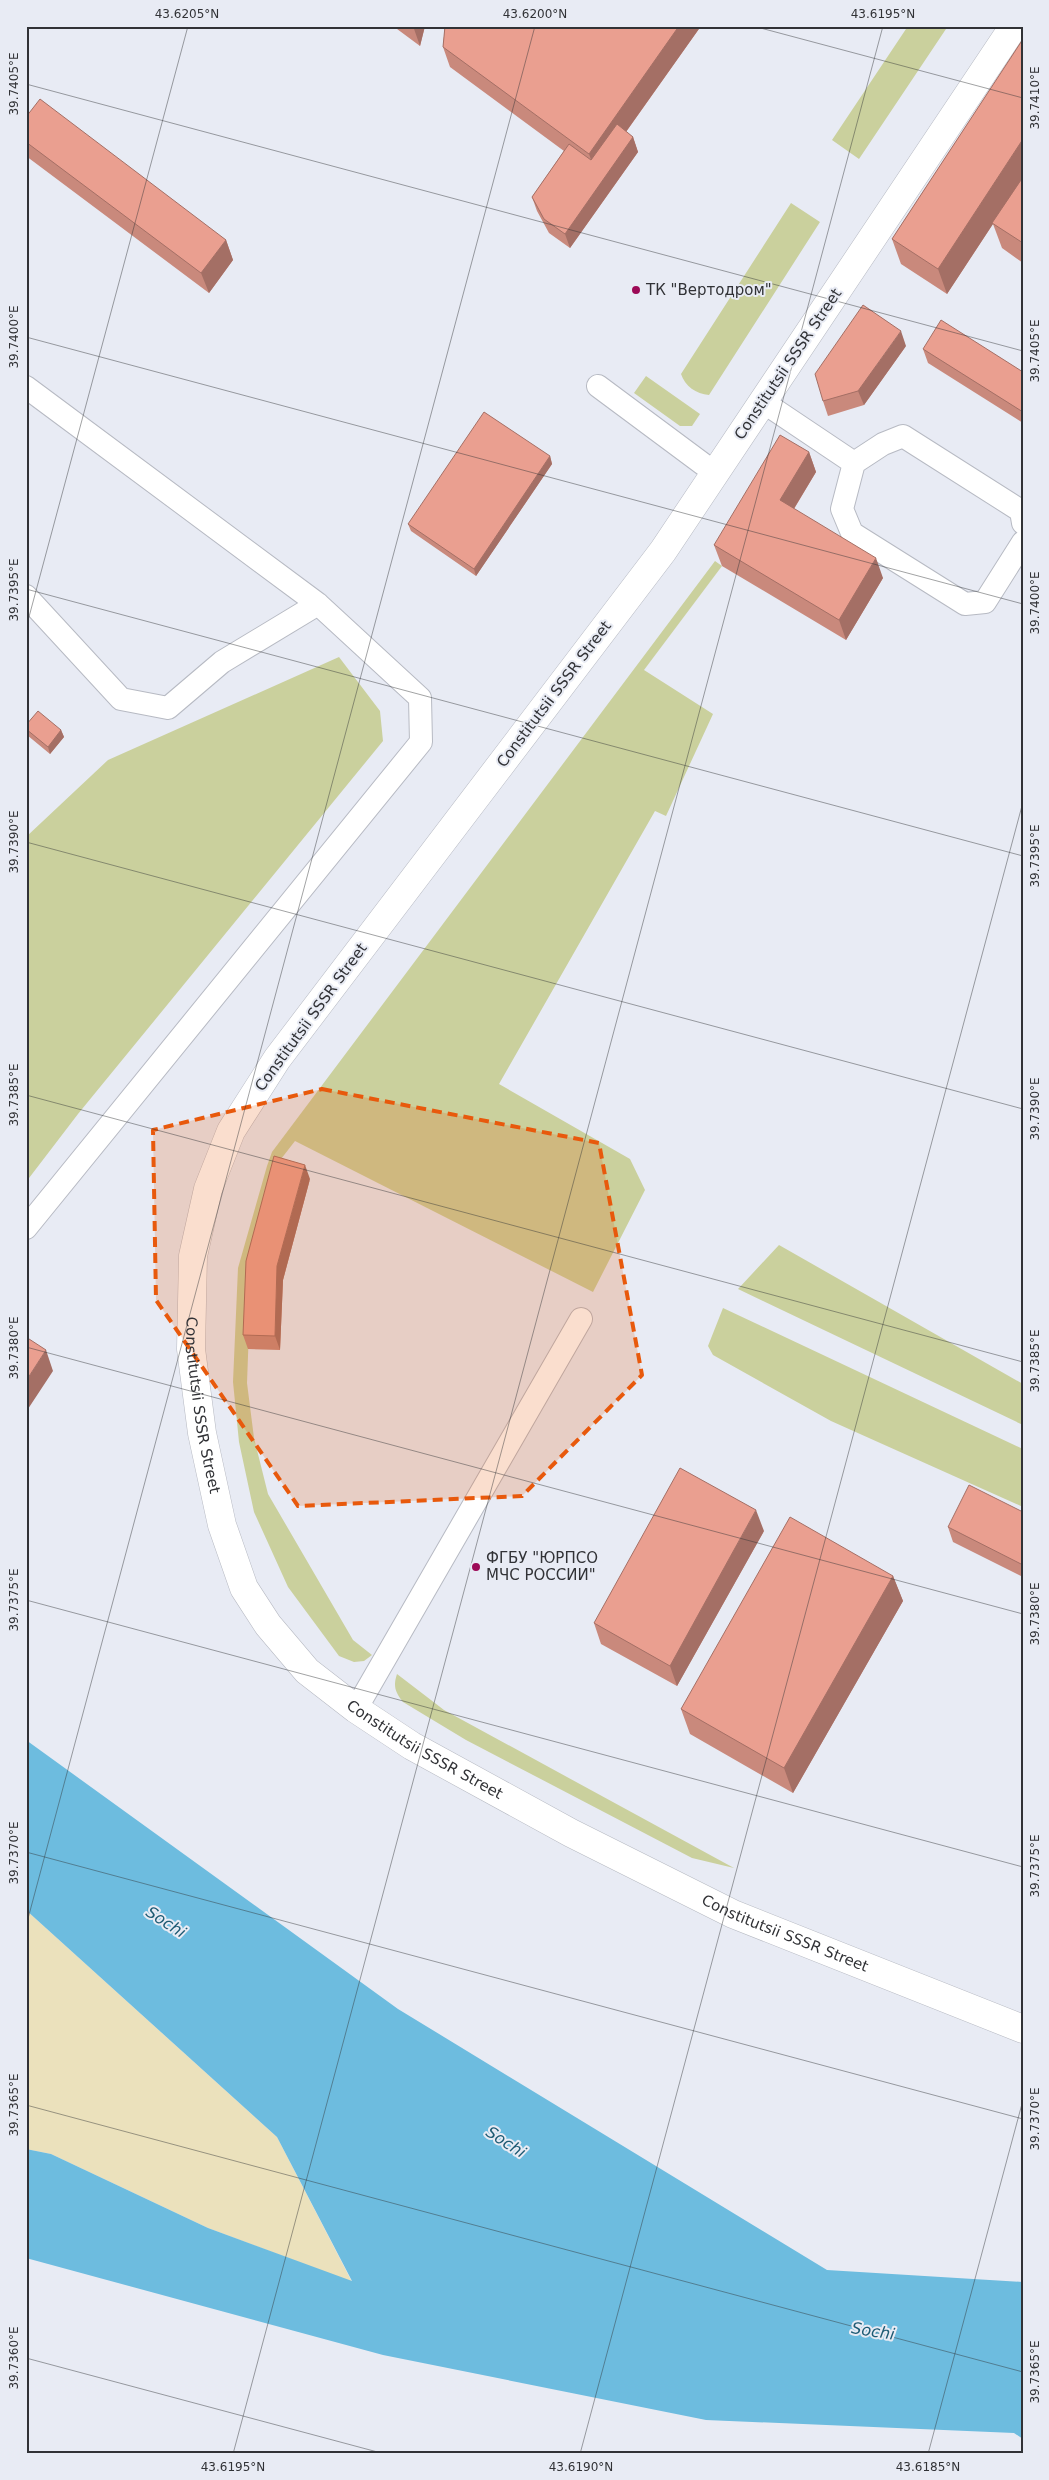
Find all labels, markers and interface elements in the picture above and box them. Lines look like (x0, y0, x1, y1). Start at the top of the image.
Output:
text: 43.6205°N (155, 7, 219, 21)
text: 43.6200°N (503, 7, 567, 21)
text: 43.6195°N (851, 7, 915, 21)
text: 39.7405°E (7, 52, 21, 116)
text: 39.7410°E (1028, 66, 1042, 130)
place label: ТК "Вертодром" (645, 281, 772, 299)
marker: ТК "Вертодром" (630, 284, 642, 296)
street label: Constitutsii SSSR Street (731, 285, 845, 443)
text: 39.7400°E (7, 305, 21, 369)
text: 39.7405°E (1028, 319, 1042, 383)
text: 39.7395°E (7, 558, 21, 622)
text: 39.7400°E (1028, 571, 1042, 635)
street label: Constitutsii SSSR Street (493, 617, 615, 771)
text: 39.7390°E (7, 810, 21, 874)
text: 39.7395°E (1028, 824, 1042, 888)
street label: Constitutsii SSSR Street (251, 939, 371, 1095)
text: 39.7385°E (7, 1063, 21, 1127)
text: 39.7390°E (1028, 1077, 1042, 1141)
text: 39.7380°E (7, 1316, 21, 1380)
street label: Constitutsii SSSR Street (182, 1316, 224, 1495)
text: 39.7385°E (1028, 1329, 1042, 1393)
place label: ФГБУ "ЮРПСО МЧС РОССИИ" (486, 1549, 598, 1584)
marker: ФГБУ "ЮРПСО МЧС РОССИИ" (470, 1561, 482, 1573)
text: 39.7375°E (7, 1568, 21, 1632)
text: 39.7380°E (1028, 1582, 1042, 1646)
street label: Constitutsii SSSR Street (343, 1696, 506, 1803)
text: 39.7370°E (7, 1821, 21, 1885)
text: 39.7375°E (1028, 1834, 1042, 1898)
street label: Constitutsii SSSR Street (699, 1891, 871, 1976)
water label: Sochi (143, 1902, 190, 1942)
text: 39.7365°E (7, 2073, 21, 2137)
text: 39.7370°E (1028, 2087, 1042, 2151)
water label: Sochi (483, 2122, 530, 2162)
water label: Sochi (850, 2318, 896, 2344)
text: 39.7360°E (7, 2326, 21, 2390)
text: 39.7365°E (1028, 2340, 1042, 2404)
text: 43.6195°N (201, 2460, 265, 2474)
text: 43.6190°N (549, 2460, 613, 2474)
text: 43.6185°N (896, 2460, 960, 2474)

